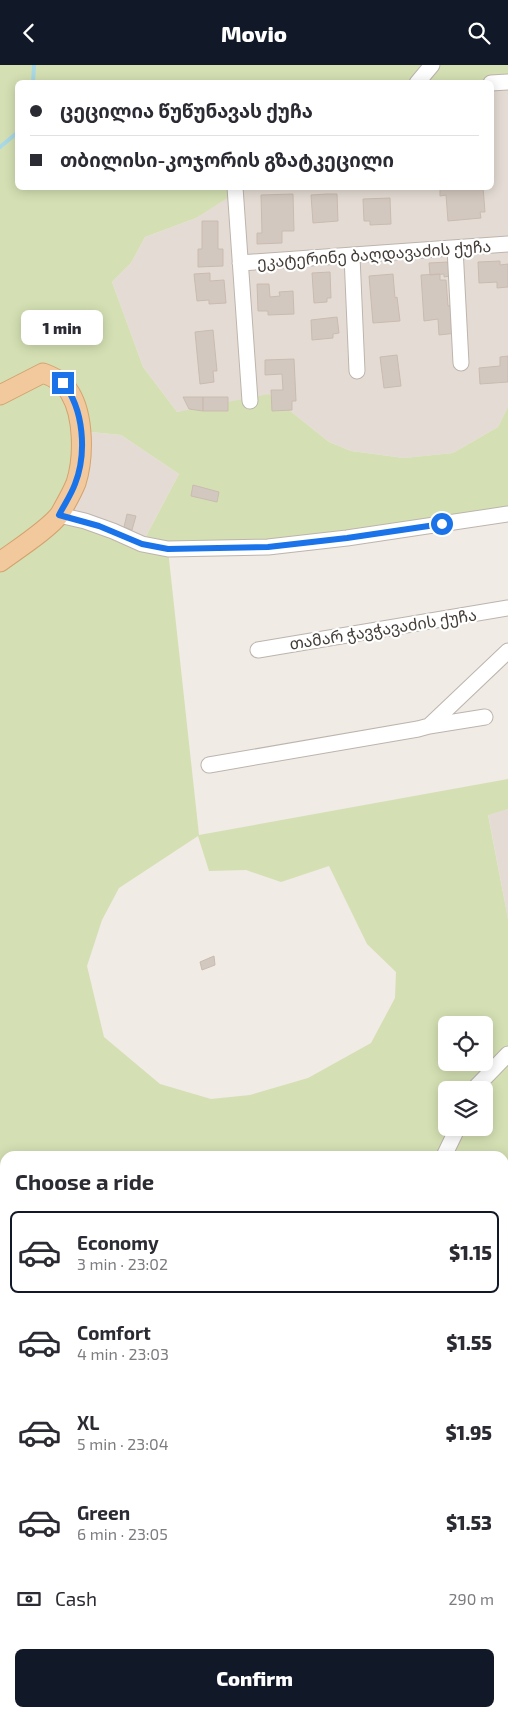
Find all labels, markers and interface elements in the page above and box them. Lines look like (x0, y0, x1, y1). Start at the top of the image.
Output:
icon: back (15, 19, 43, 47)
icon: search (465, 19, 493, 47)
text: Movio (221, 20, 287, 46)
text: ცეცილია წუწუნავას ქუჩა (60, 99, 313, 122)
text: თბილისი-კოჯორის გზატკეცილი (60, 148, 394, 171)
street label: ეკატერინე ბაღდავაძის ქუჩა (256, 236, 492, 273)
callout: 1 min (22, 311, 104, 345)
text: 1 min (42, 318, 82, 337)
route end (52, 372, 74, 394)
route start (431, 513, 453, 535)
street label: თამარ ჭავჭავაძის ქუჩა (288, 604, 478, 654)
map controls (438, 1016, 493, 1136)
button: locate (438, 1016, 493, 1071)
button: layers (438, 1081, 493, 1136)
text: Choose a ride (15, 1168, 154, 1194)
icon: car (17, 1230, 62, 1275)
text: Economy (77, 1231, 159, 1254)
text: $1.15 (449, 1241, 492, 1264)
text: 3 min · 23:02 (77, 1254, 168, 1273)
icon: car (17, 1320, 62, 1365)
text: Comfort (77, 1321, 151, 1344)
text: $1.55 (446, 1331, 492, 1354)
text: 4 min · 23:03 (77, 1344, 169, 1363)
icon: car (17, 1410, 62, 1455)
text: XL (77, 1411, 99, 1434)
text: $1.95 (445, 1421, 492, 1444)
text: 5 min · 23:04 (77, 1434, 169, 1453)
icon: car (17, 1500, 62, 1545)
text: Green (77, 1501, 130, 1524)
text: $1.53 (446, 1511, 492, 1534)
text: 6 min · 23:05 (77, 1524, 168, 1543)
icon: cash (15, 1585, 43, 1613)
text: Cash (55, 1587, 97, 1610)
text: 290 m (449, 1589, 494, 1608)
button: Confirm (15, 1649, 494, 1707)

